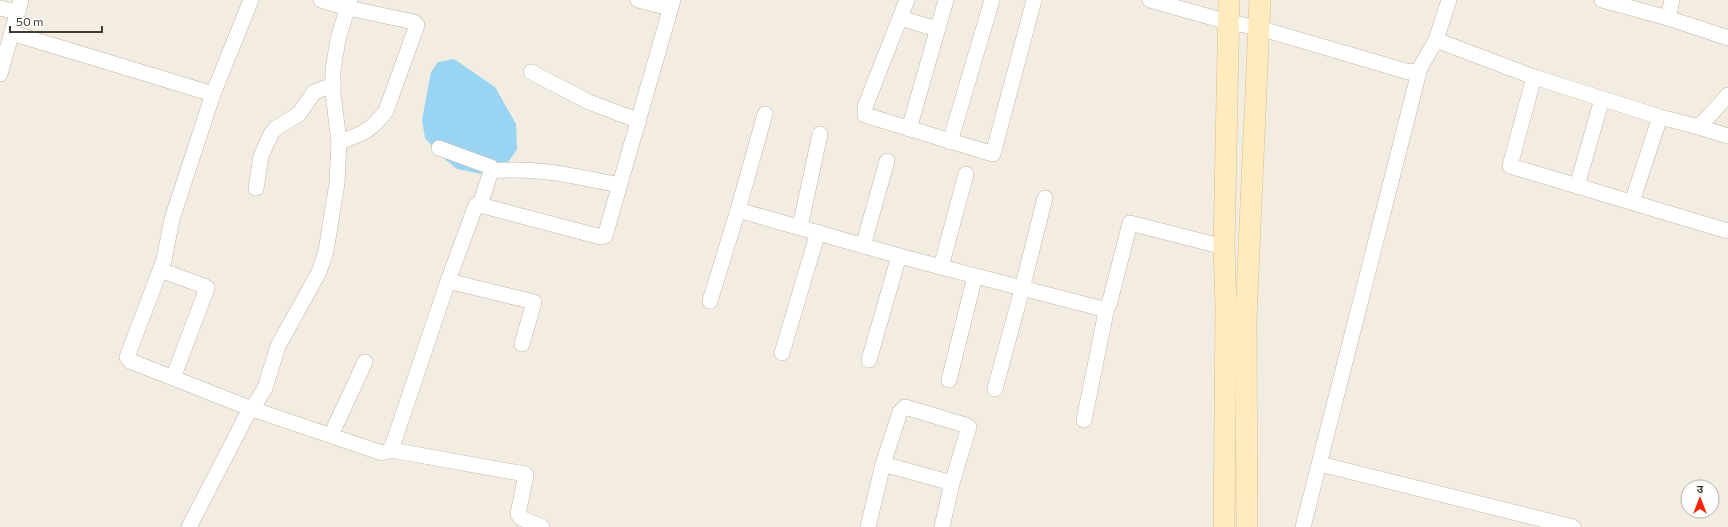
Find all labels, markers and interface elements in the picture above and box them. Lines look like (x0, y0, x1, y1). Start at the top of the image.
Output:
scale bar (10, 8, 102, 34)
text: 50 m (16, 14, 44, 28)
north arrow (1680, 479, 1720, 519)
text: उ (1697, 482, 1704, 495)

